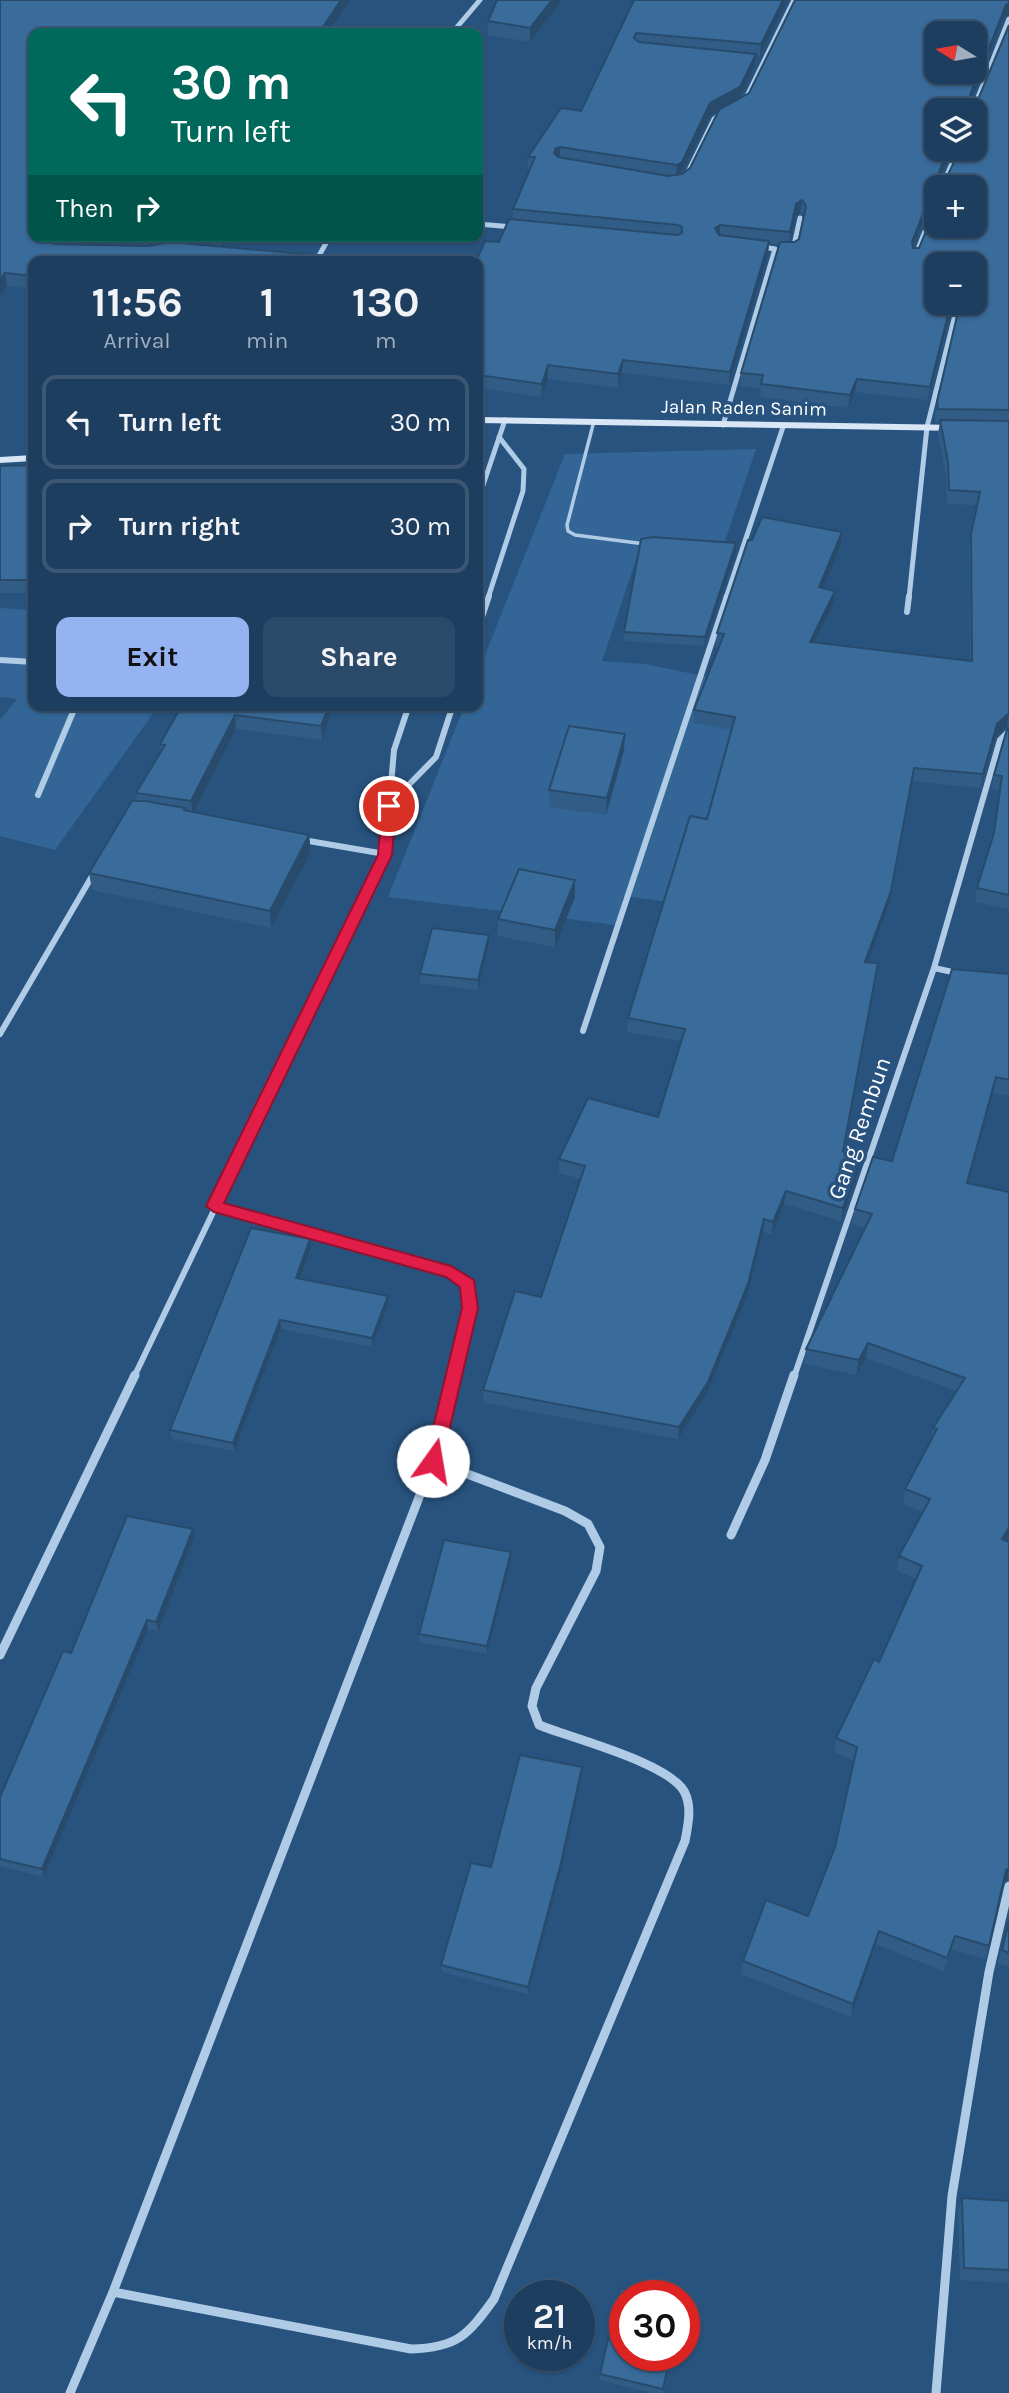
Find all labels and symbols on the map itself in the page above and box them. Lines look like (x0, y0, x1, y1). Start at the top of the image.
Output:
north arrow (924, 21, 987, 84)
street label: Jalan Raden Sanim (661, 396, 827, 420)
pin (359, 776, 419, 836)
street label: Gang Rembun (823, 1053, 896, 1203)
position arrow (396, 1424, 470, 1498)
speed limit sign: 30 (609, 2280, 700, 2371)

